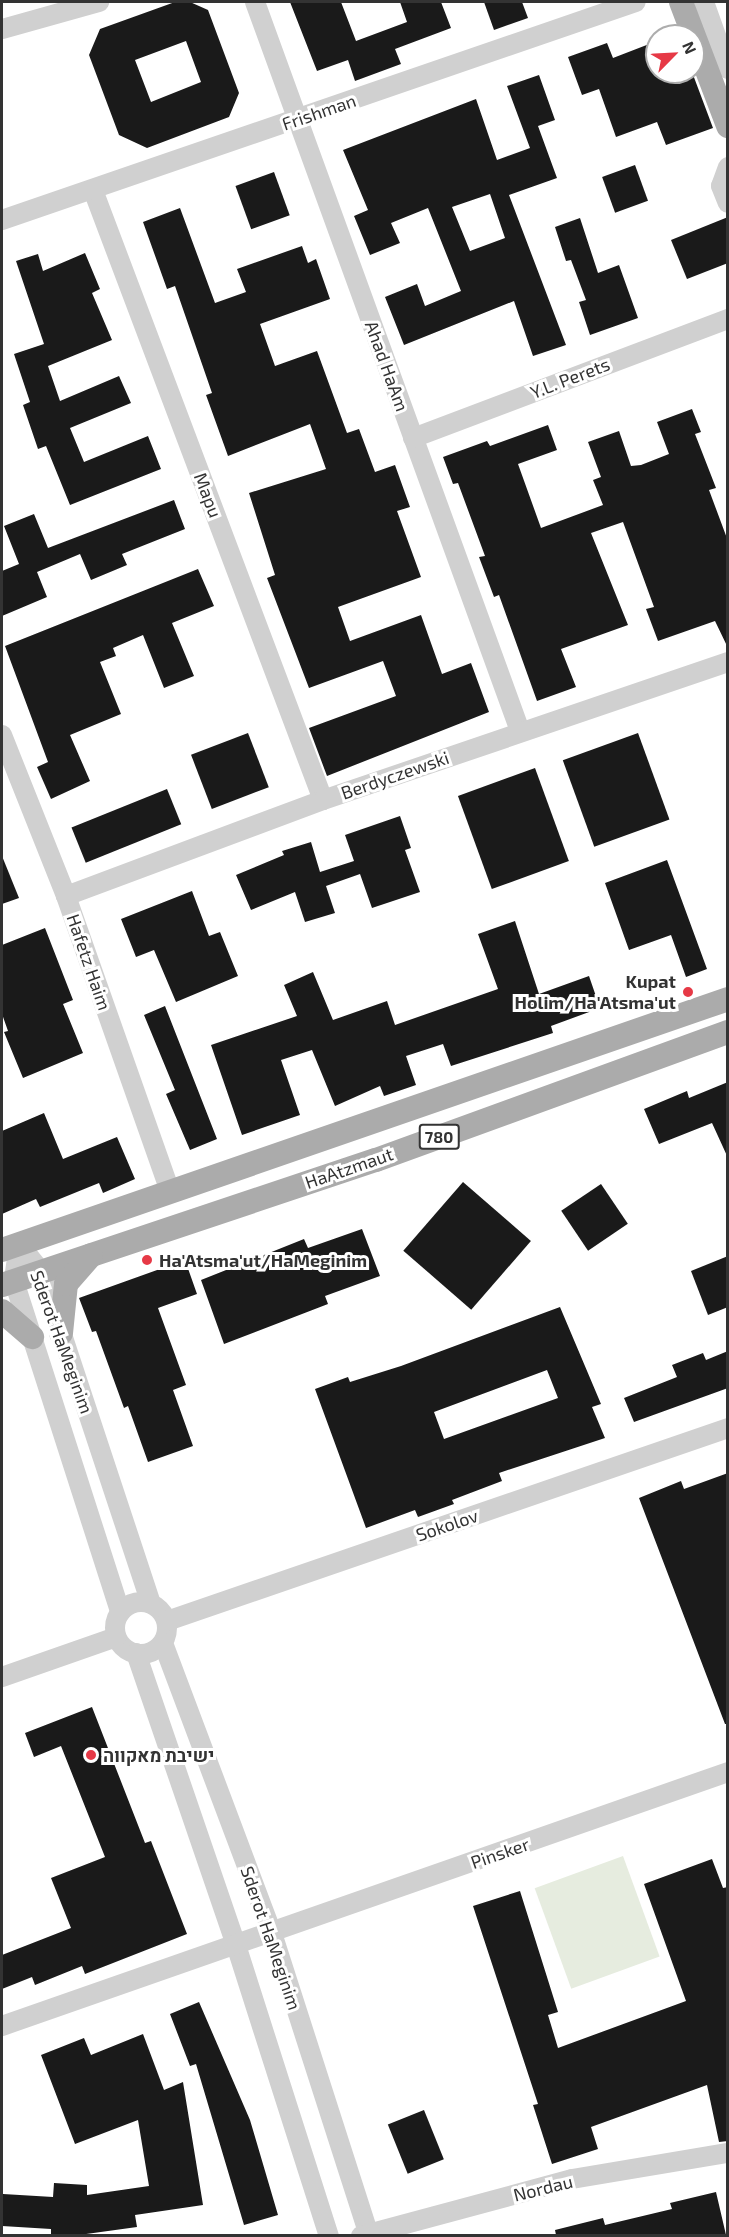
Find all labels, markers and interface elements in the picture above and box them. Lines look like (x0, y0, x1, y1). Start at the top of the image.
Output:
north arrow (645, 24, 705, 84)
text: N (679, 38, 701, 56)
street label: Frishman (279, 89, 359, 135)
street label: Ahad HaAm (361, 318, 413, 414)
street label: Y.L. Perets (527, 353, 613, 403)
street label: Mapu (190, 469, 226, 521)
street label: Berdyczewski (338, 746, 452, 804)
street label: Hafetz Haim (62, 911, 116, 1013)
place label: Kupat Holim/Ha'Atsma'ut (514, 971, 676, 1014)
marker: Kupat Holim/Ha'Atsma'ut (681, 985, 695, 999)
road number: 780 (418, 1124, 460, 1150)
street label: HaAtzmaut (302, 1143, 396, 1193)
place label: Ha'Atsma'ut/HaMeginim (159, 1249, 367, 1271)
marker: Ha'Atsma'ut/HaMeginim (140, 1253, 154, 1267)
street label: Sderot HaMeginim (26, 1268, 98, 1416)
street label: Sokolov (413, 1504, 481, 1546)
place label: ישיבת מאקווה (103, 1744, 214, 1766)
marker: ישיבת מאקווה (84, 1748, 98, 1762)
street label: Pinsker (468, 1833, 532, 1873)
street label: Sderot HaMeginim (236, 1863, 306, 2013)
street label: Nordau (511, 2170, 575, 2206)

